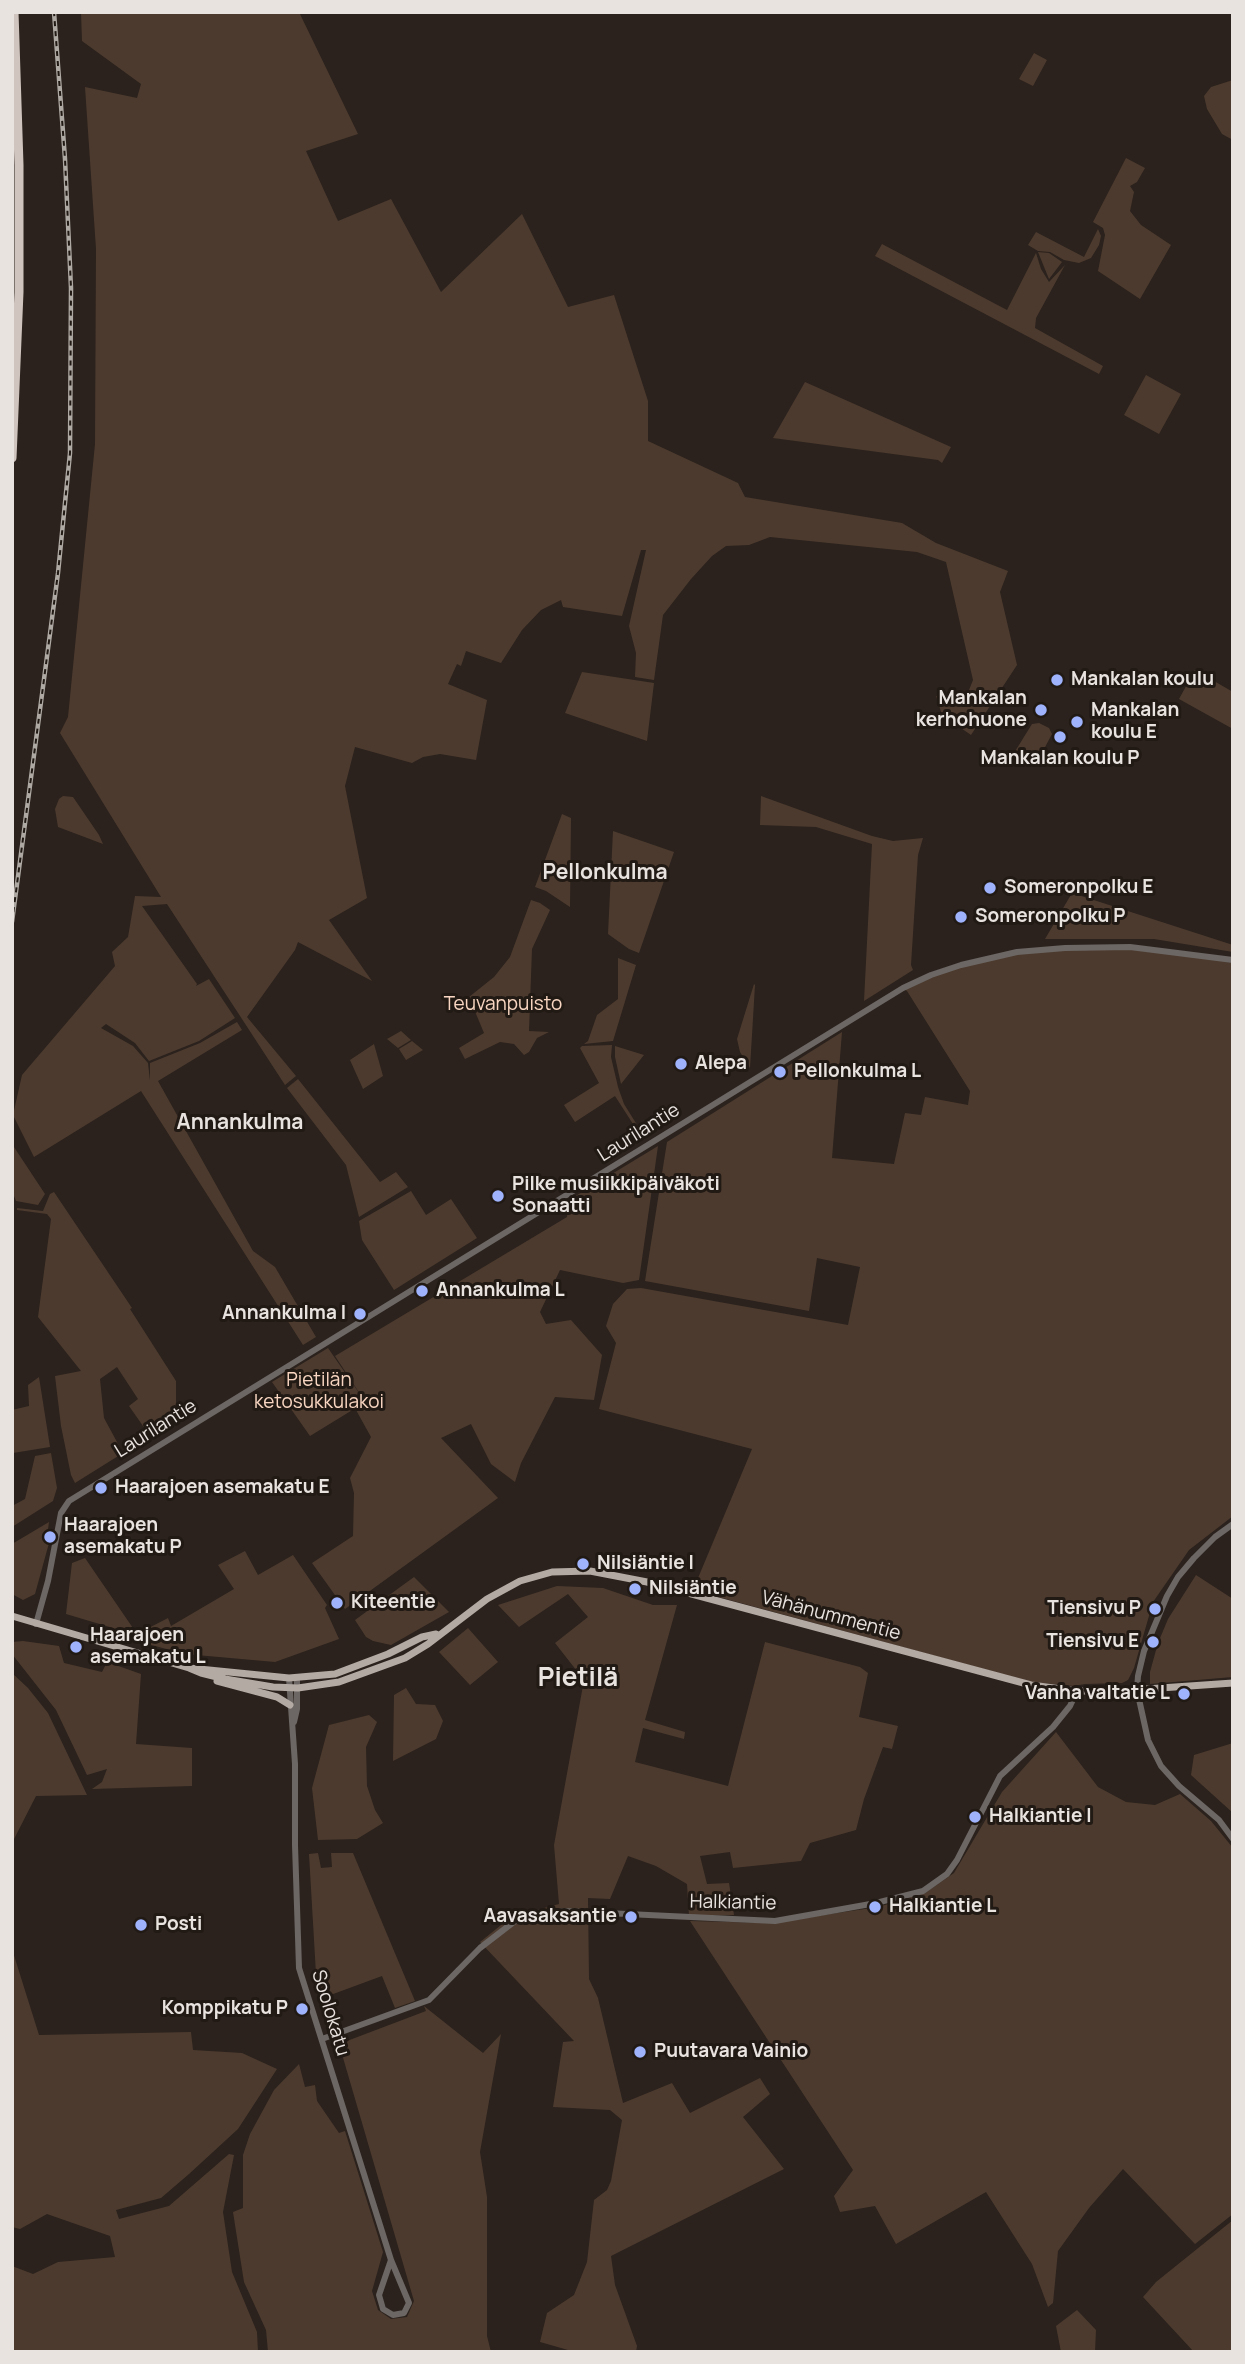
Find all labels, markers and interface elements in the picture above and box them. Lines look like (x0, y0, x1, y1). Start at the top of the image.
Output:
place label: Mankalan koulu (1071, 669, 1214, 691)
marker: Mankalan koulu (1049, 672, 1065, 688)
place label: Mankalan kerhohuone (916, 688, 1027, 732)
place label: Mankalan koulu E (1091, 700, 1179, 744)
marker: Mankalan kerhohuone (1033, 702, 1049, 718)
marker: Mankalan koulu E (1069, 714, 1085, 730)
marker: Mankalan koulu P (1052, 729, 1068, 745)
place label: Mankalan koulu P (980, 748, 1140, 770)
district label: Pellonkulma (542, 860, 668, 886)
place label: Someronpolku E (1004, 877, 1153, 899)
marker: Someronpolku E (982, 880, 998, 896)
place label: Someronpolku P (975, 906, 1125, 928)
marker: Someronpolku P (953, 909, 969, 925)
park label: Teuvanpuisto (444, 994, 562, 1016)
place label: Alepa (695, 1053, 747, 1075)
marker: Alepa (673, 1056, 689, 1072)
place label: Pellonkulma L (794, 1061, 921, 1083)
marker: Pellonkulma L (772, 1064, 788, 1080)
street label: Laurilantie (594, 1099, 684, 1167)
district label: Annankulma (177, 1110, 303, 1136)
place label: Pilke musiikkipäiväkoti Sonaatti (512, 1174, 720, 1218)
marker: Pilke musiikkipäiväkoti Sonaatti (490, 1188, 506, 1204)
place label: Annankulma L (436, 1280, 565, 1302)
marker: Annankulma L (414, 1283, 430, 1299)
place label: Annankulma I (222, 1303, 346, 1325)
marker: Annankulma I (352, 1306, 368, 1322)
park label: Pietilän ketosukkulakoi (254, 1370, 384, 1414)
street label: Laurilantie (111, 1395, 201, 1463)
place label: Haarajoen asemakatu E (115, 1477, 330, 1499)
marker: Haarajoen asemakatu E (93, 1480, 109, 1496)
place label: Haarajoen asemakatu P (64, 1515, 182, 1559)
marker: Haarajoen asemakatu P (42, 1529, 58, 1545)
place label: Nilsiäntie I (597, 1553, 694, 1575)
marker: Nilsiäntie I (575, 1556, 591, 1572)
place label: Nilsiäntie (649, 1578, 737, 1600)
marker: Nilsiäntie (627, 1581, 643, 1597)
street label: Vähänummentie (759, 1586, 903, 1646)
place label: Kiteentie (351, 1592, 436, 1614)
marker: Kiteentie (329, 1595, 345, 1611)
place label: Tiensivu P (1047, 1598, 1141, 1620)
marker: Tiensivu P (1147, 1601, 1163, 1617)
place label: Haarajoen asemakatu L (90, 1625, 206, 1669)
place label: Tiensivu E (1046, 1631, 1139, 1653)
marker: Tiensivu E (1145, 1634, 1161, 1650)
marker: Haarajoen asemakatu L (68, 1639, 84, 1655)
district label: Pietilä (538, 1663, 618, 1695)
place label: Vanha valtatie L (1025, 1683, 1170, 1705)
marker: Vanha valtatie L (1176, 1686, 1192, 1702)
place label: Halkiantie I (989, 1806, 1091, 1828)
marker: Halkiantie I (967, 1809, 983, 1825)
street label: Halkiantie (689, 1891, 777, 1915)
place label: Halkiantie L (889, 1896, 996, 1918)
marker: Halkiantie L (867, 1899, 883, 1915)
place label: Aavasaksantie (483, 1906, 617, 1928)
marker: Aavasaksantie (623, 1909, 639, 1925)
place label: Posti (155, 1914, 202, 1936)
marker: Posti (133, 1917, 149, 1933)
street label: Soolokatu (306, 1967, 354, 2059)
place label: Komppikatu P (162, 1998, 288, 2020)
marker: Komppikatu P (294, 2001, 310, 2017)
place label: Puutavara Vainio (654, 2041, 808, 2063)
marker: Puutavara Vainio (632, 2044, 648, 2060)

